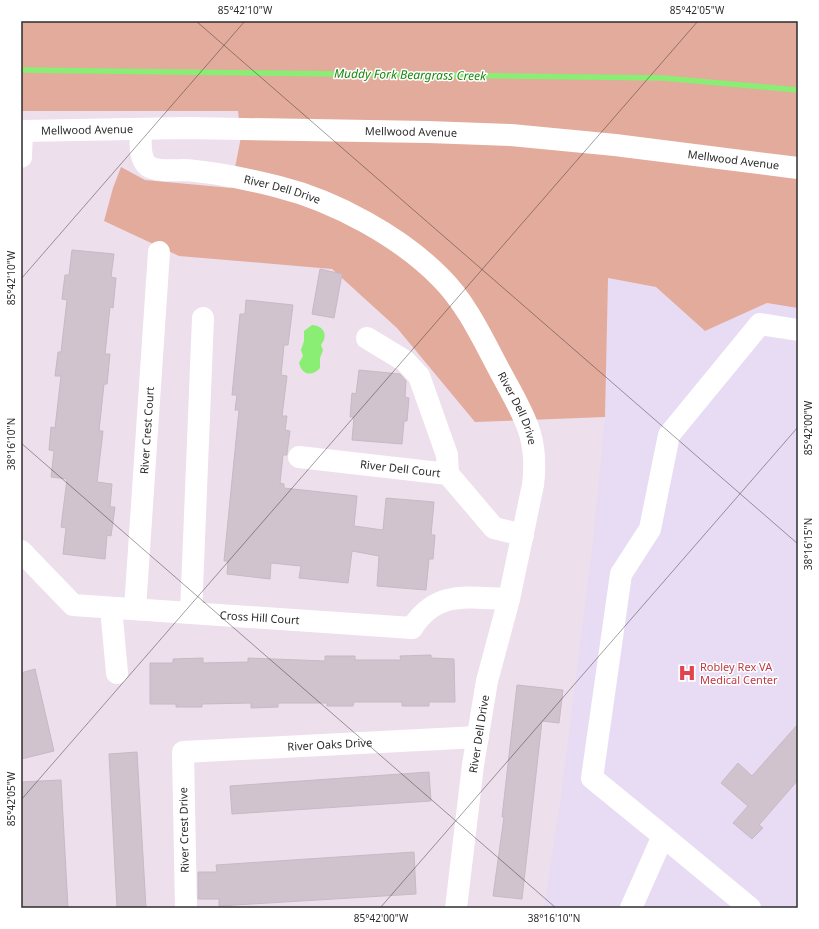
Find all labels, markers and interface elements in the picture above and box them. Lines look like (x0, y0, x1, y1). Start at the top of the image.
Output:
text: 85°42'10"W (218, 3, 273, 17)
text: 85°42'05"W (670, 3, 725, 17)
water label: Muddy Fork Beargrass Creek (334, 65, 487, 84)
street label: Mellwood Avenue (41, 121, 133, 138)
street label: Mellwood Avenue (365, 123, 457, 140)
street label: Mellwood Avenue (687, 146, 780, 173)
street label: River Dell Drive (243, 171, 323, 207)
text: 85°42'10"W (4, 250, 18, 305)
street label: River Dell Drive (495, 369, 540, 446)
street label: River Crest Court (136, 386, 157, 475)
text: 85°42'00"W (801, 400, 815, 455)
text: 38°16'10"N (4, 418, 18, 470)
street label: River Dell Court (359, 456, 441, 480)
text: 38°16'15"N (801, 518, 815, 570)
street label: Cross Hill Court (219, 607, 300, 627)
place label: Robley Rex VA Medical Center (700, 659, 778, 687)
hospital icon: Robley Rex VA Medical Center (677, 663, 697, 683)
street label: River Dell Drive (465, 694, 492, 774)
street label: River Oaks Drive (287, 734, 373, 754)
text: 85°42'05"W (4, 771, 18, 826)
street label: River Crest Drive (175, 787, 192, 873)
text: 85°42'00"W (354, 911, 409, 925)
text: 38°16'10"N (528, 911, 580, 925)

